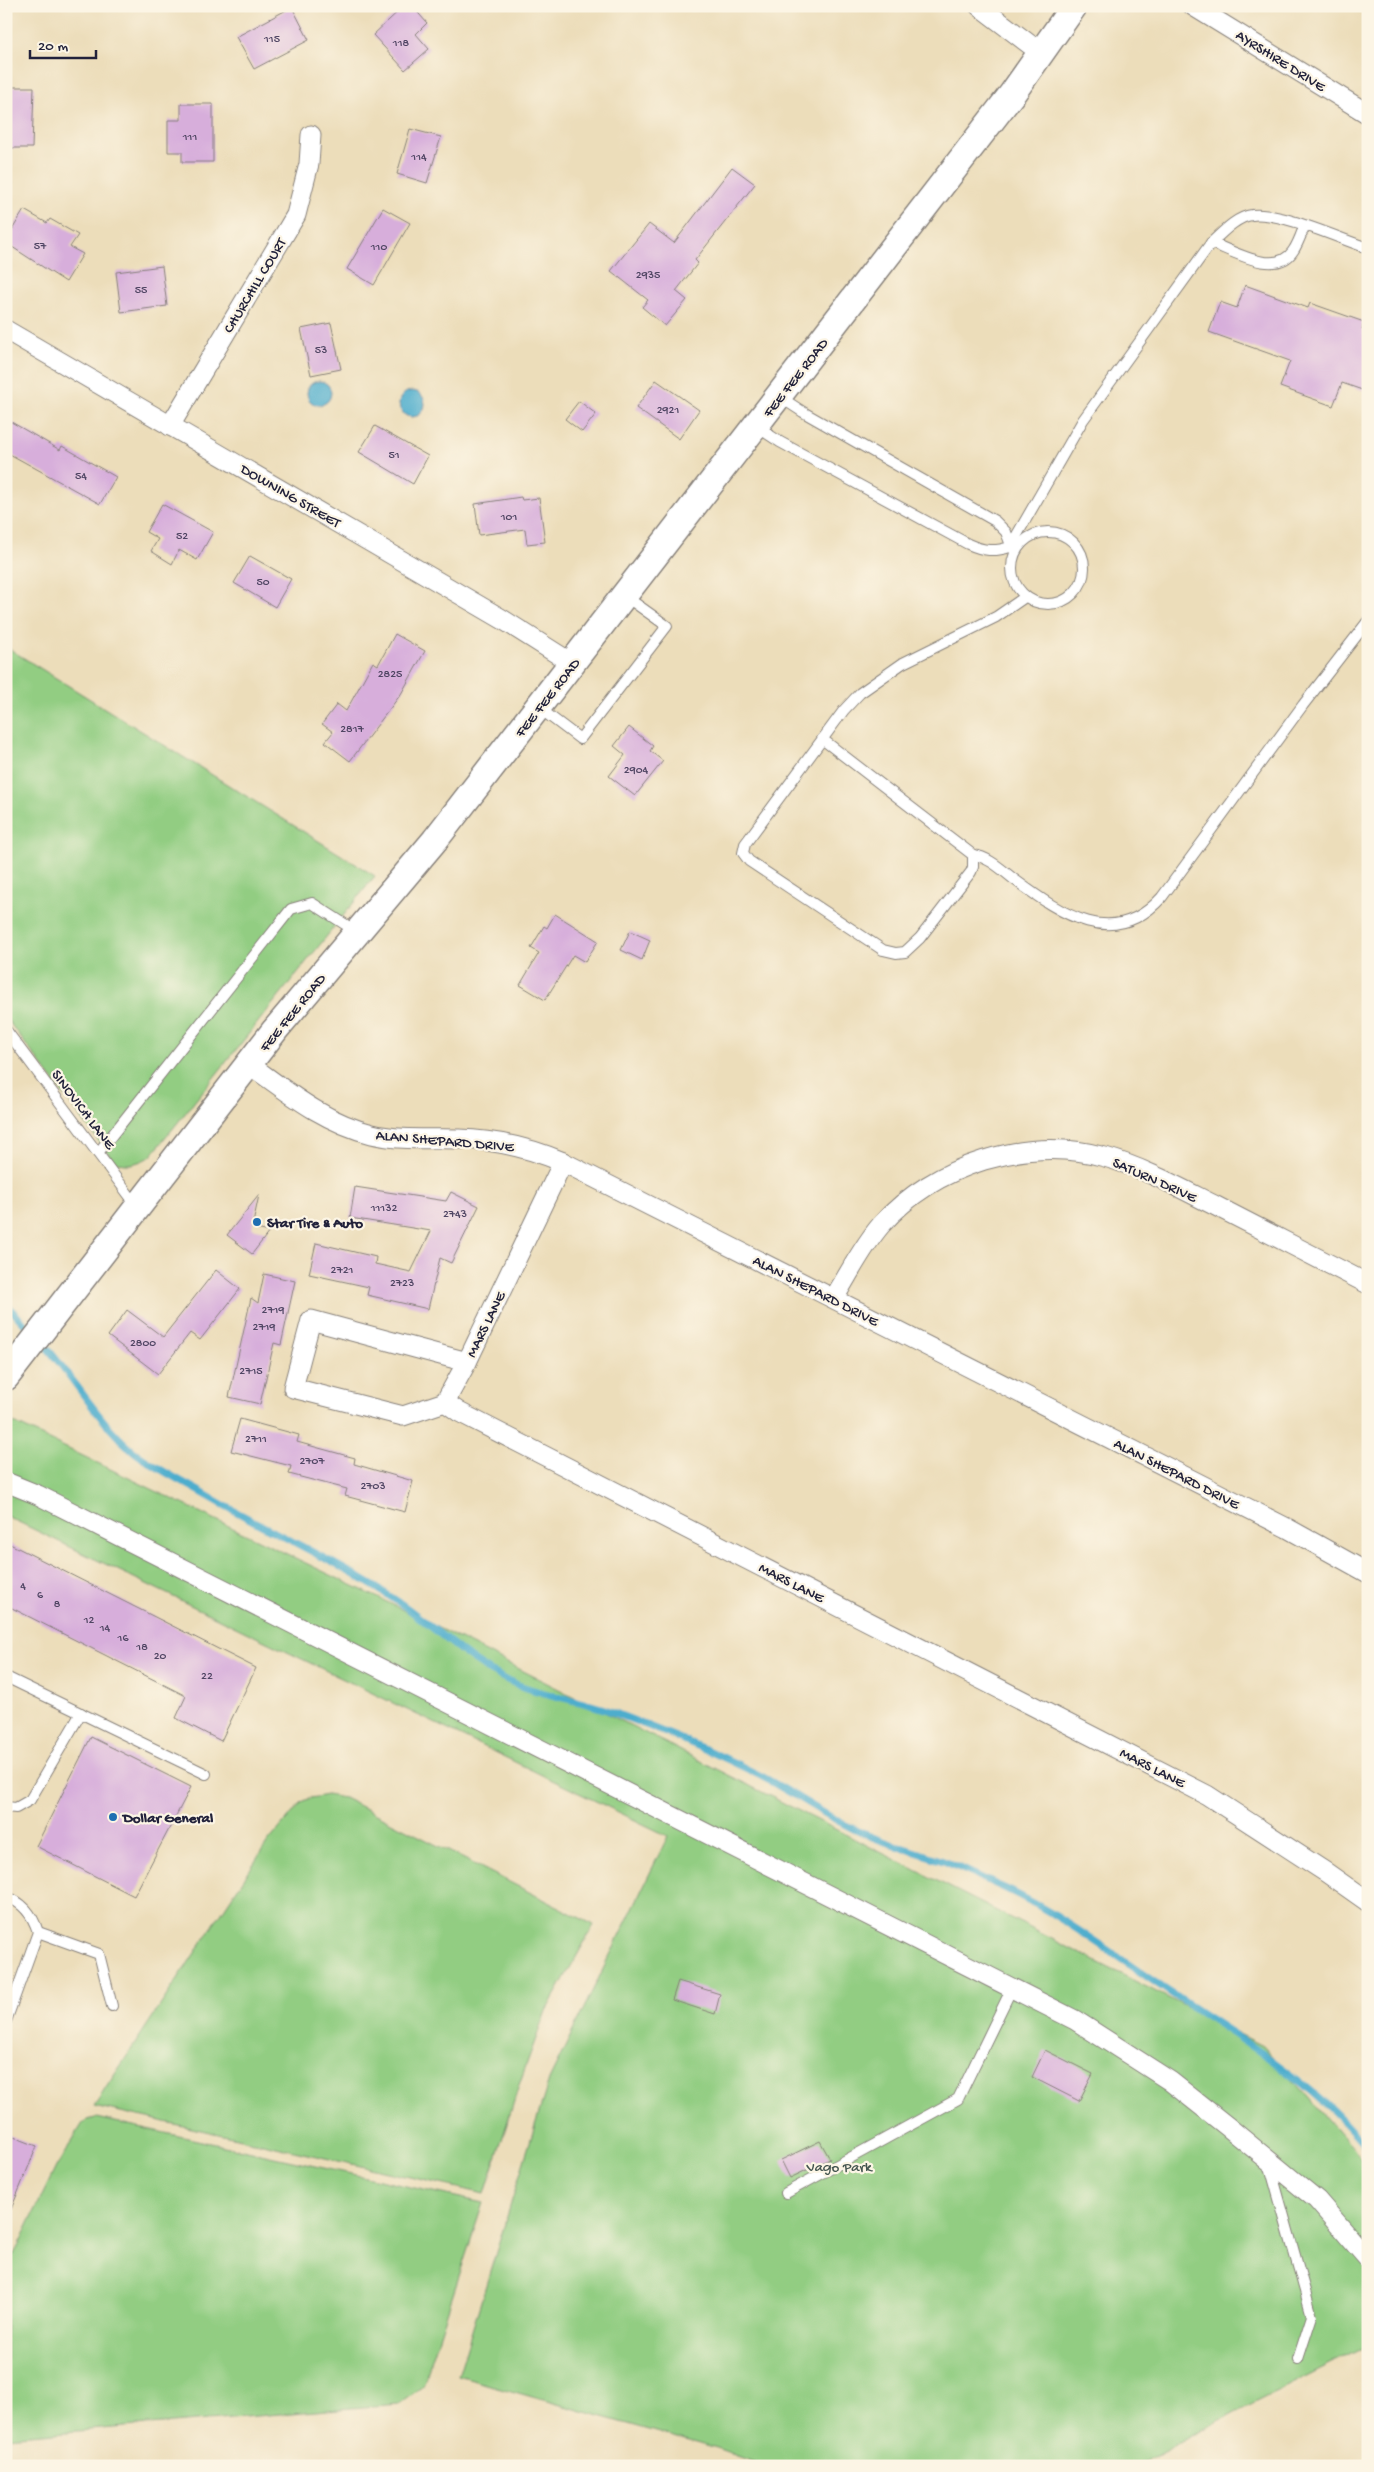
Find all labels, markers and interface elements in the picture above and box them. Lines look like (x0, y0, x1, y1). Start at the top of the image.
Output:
street label: AYRSHIRE DRIVE (1232, 27, 1329, 97)
scale bar (30, 28, 96, 60)
house number: 115 (263, 33, 280, 47)
house number: 118 (392, 37, 410, 51)
text: 20 m (38, 38, 68, 56)
house number: 111 (182, 131, 197, 145)
house number: 114 (410, 151, 427, 165)
street label: CHURCHILL COURT (220, 234, 292, 337)
house number: 57 (34, 240, 47, 254)
house number: 110 (370, 241, 387, 255)
house number: 2935 (636, 269, 660, 283)
house number: 55 (135, 284, 147, 298)
street label: FEE FEE ROAD (760, 335, 833, 422)
house number: 53 (315, 344, 327, 358)
house number: 2921 (657, 404, 679, 418)
house number: 51 (388, 449, 400, 463)
street label: DOWNING STREET (236, 460, 344, 533)
house number: 54 (75, 470, 87, 484)
house number: 101 (500, 511, 517, 525)
house number: 52 (176, 530, 188, 544)
house number: 50 (256, 576, 270, 590)
street label: FEE FEE ROAD (512, 655, 585, 742)
house number: 2825 (378, 668, 402, 682)
house number: 2817 (340, 723, 365, 737)
house number: 2904 (624, 764, 649, 778)
street label: FEE FEE ROAD (256, 970, 331, 1057)
street label: SINOVICH LANE (47, 1067, 119, 1154)
street label: ALAN SHEPARD DRIVE (375, 1127, 515, 1157)
street label: SATURN DRIVE (1109, 1154, 1200, 1208)
house number: 11132 (370, 1202, 397, 1216)
house number: 2743 (443, 1208, 467, 1222)
place label: Star Tire & Auto (267, 1215, 363, 1233)
marker: Star Tire & Auto (251, 1216, 263, 1228)
street label: ALAN SHEPARD DRIVE (749, 1252, 882, 1332)
house number: 2721 (331, 1264, 354, 1278)
house number: 2723 (390, 1277, 414, 1291)
street label: MARS LANE (463, 1288, 511, 1361)
house number: 2719 (262, 1304, 284, 1318)
house number: 2719 (253, 1321, 275, 1335)
house number: 2800 (130, 1337, 156, 1351)
house number: 2715 (239, 1365, 263, 1379)
house number: 2711 (245, 1433, 267, 1447)
street label: ALAN SHEPARD DRIVE (1110, 1435, 1243, 1515)
house number: 2707 (299, 1455, 325, 1469)
house number: 2703 (360, 1480, 386, 1494)
street label: MARS LANE (755, 1560, 827, 1608)
house number: 4 (20, 1580, 26, 1594)
house number: 6 (37, 1589, 44, 1603)
house number: 8 (54, 1598, 61, 1612)
house number: 12 (83, 1614, 94, 1628)
house number: 14 (99, 1622, 111, 1636)
house number: 16 (117, 1632, 129, 1646)
house number: 18 (135, 1641, 148, 1655)
house number: 20 (154, 1650, 167, 1664)
house number: 22 (201, 1670, 213, 1684)
street label: MARS LANE (1116, 1745, 1188, 1793)
place label: Dollar General (121, 1810, 214, 1828)
marker: Dollar General (107, 1811, 119, 1823)
park label: Vago Park (805, 2159, 873, 2177)

